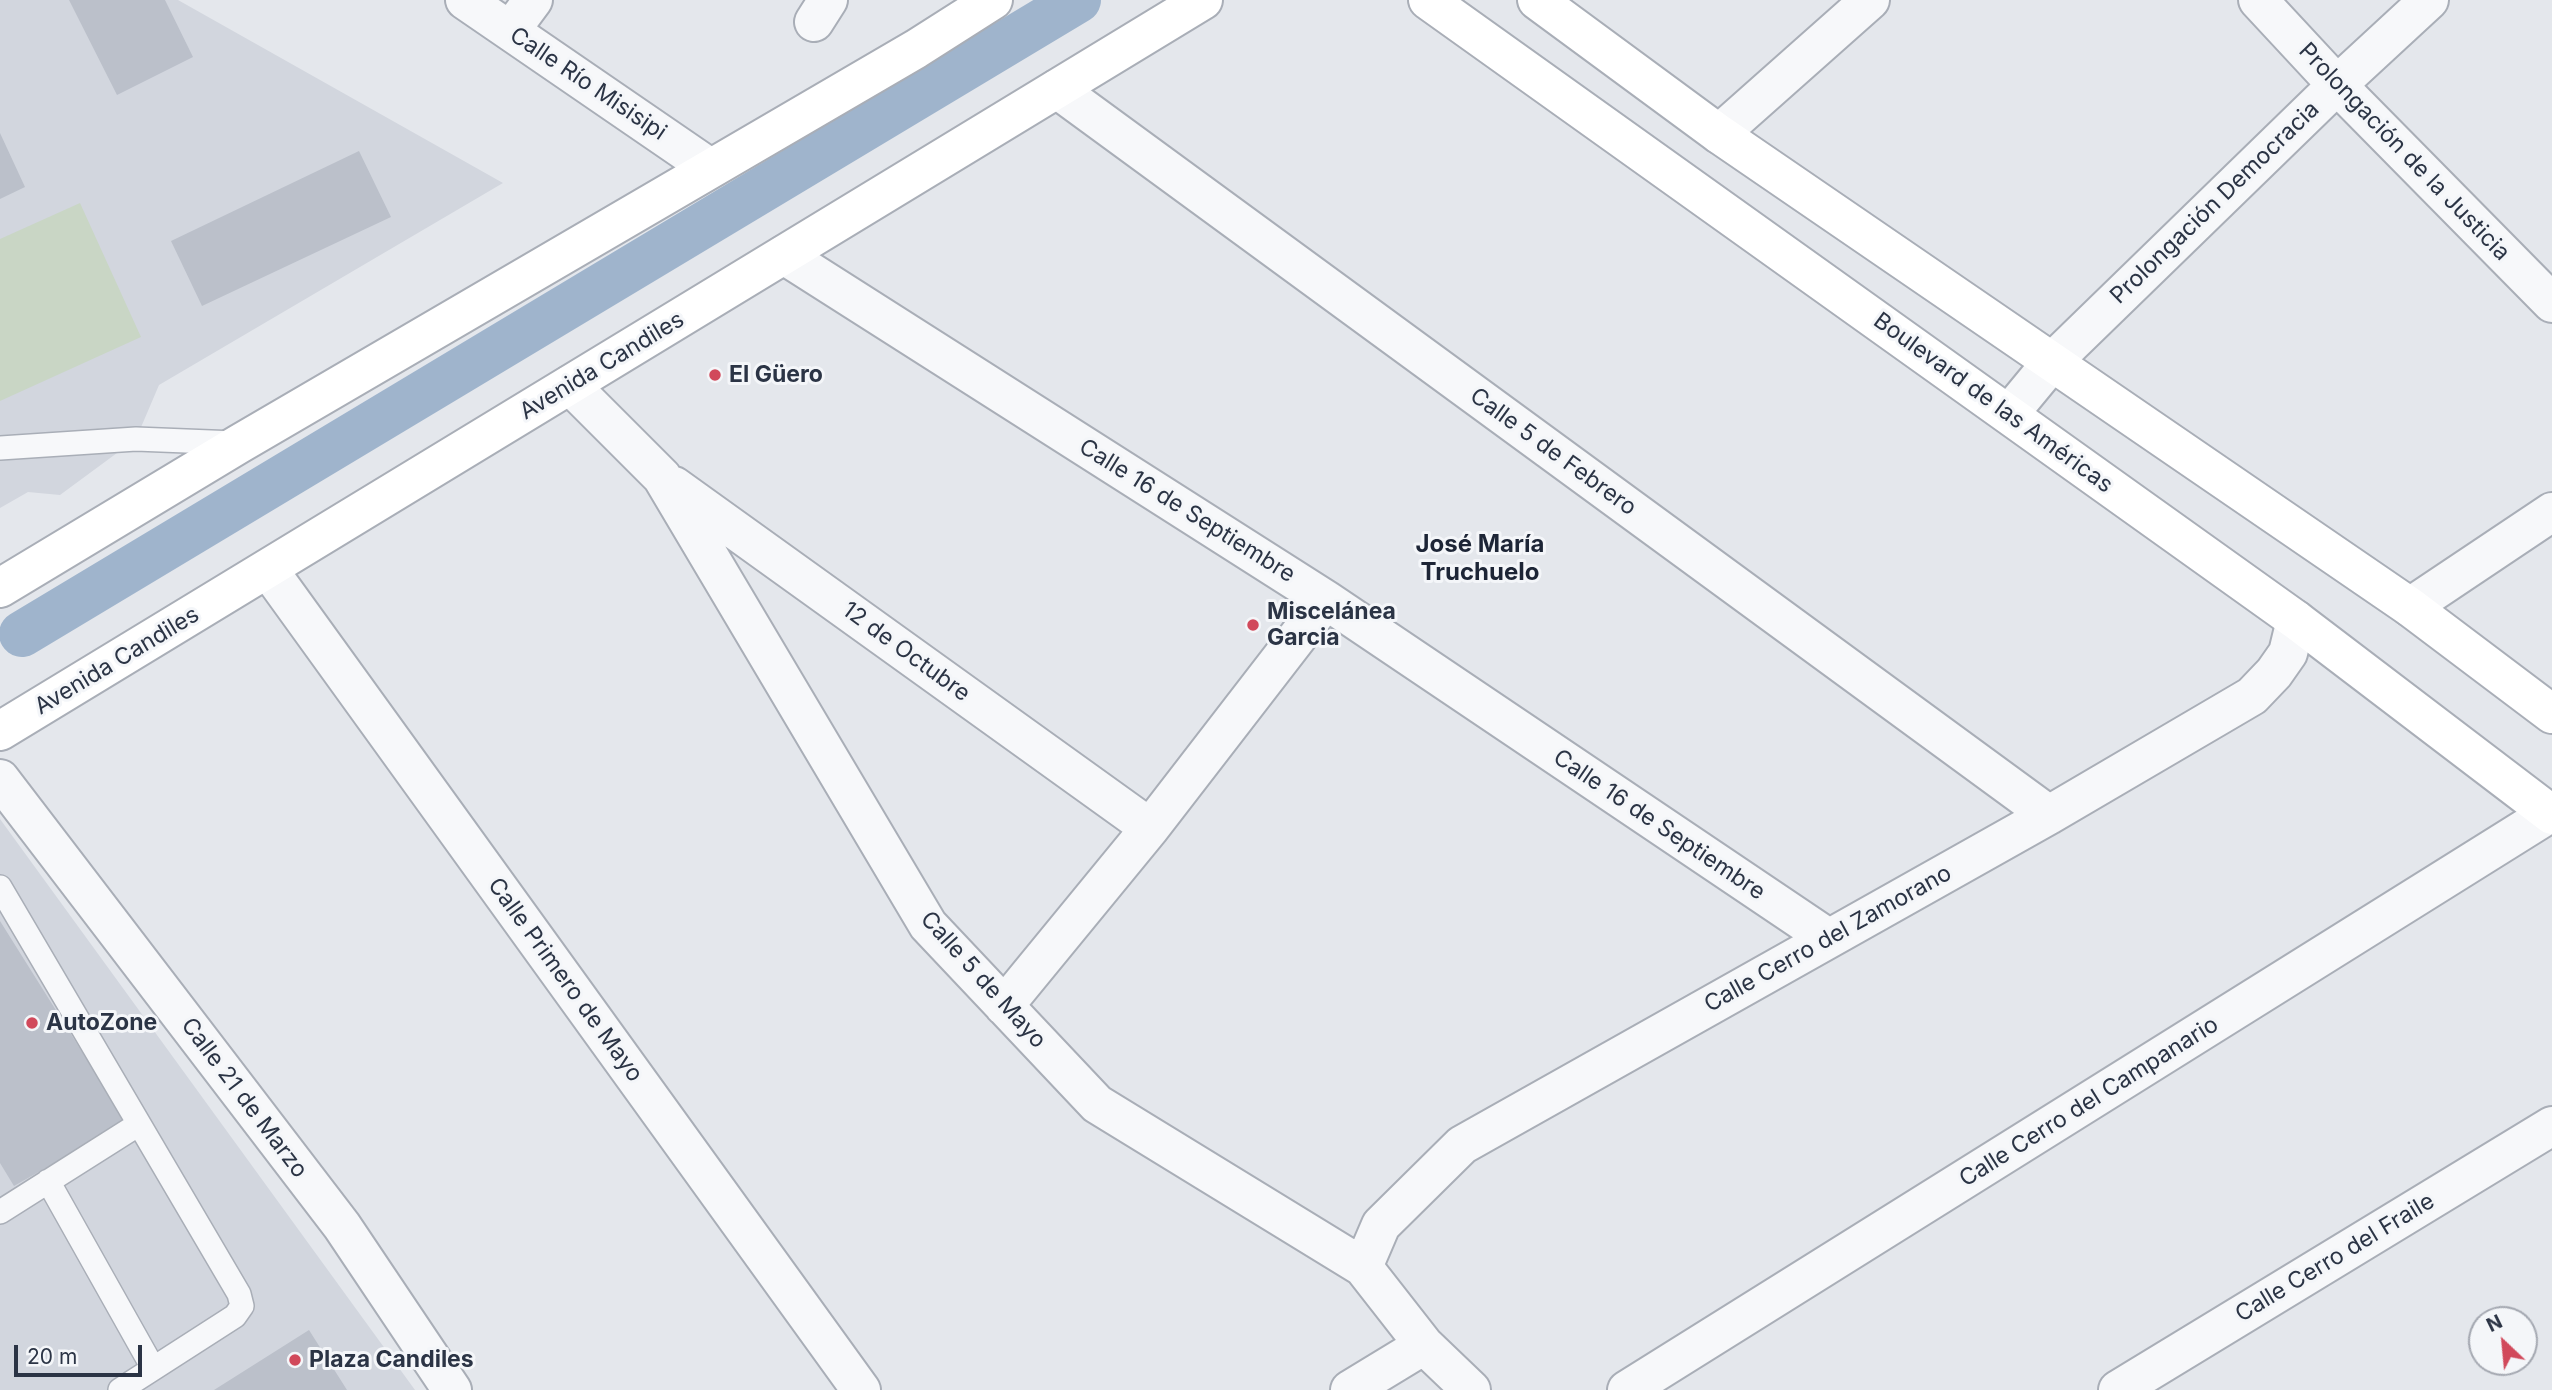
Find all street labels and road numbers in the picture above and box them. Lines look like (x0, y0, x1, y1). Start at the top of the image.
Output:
street label: Calle Río Misisipi (505, 21, 671, 147)
street label: Prolongación de la Justicia (2293, 37, 2515, 267)
street label: Prolongación Democracia (2105, 96, 2325, 310)
street label: Avenida Candiles (515, 306, 689, 426)
street label: Boulevard de las Américas (1868, 307, 2118, 499)
street label: Calle 5 de Febrero (1464, 382, 1642, 522)
street label: Calle 16 de Septiembre (1074, 433, 1300, 589)
street label: 12 de Octubre (837, 596, 975, 708)
street label: Avenida Candiles (30, 601, 204, 721)
street label: Calle 16 de Septiembre (1548, 744, 1770, 906)
street label: Calle Cerro del Zamorano (1700, 859, 1956, 1019)
street label: Calle Primero de Mayo (482, 873, 648, 1087)
street label: Calle 5 de Mayo (914, 906, 1052, 1054)
street label: Calle Cerro del Campanario (1954, 1011, 2224, 1193)
street label: Calle 21 de Marzo (175, 1013, 313, 1183)
street label: Calle Cerro del Fraile (2231, 1188, 2439, 1328)

